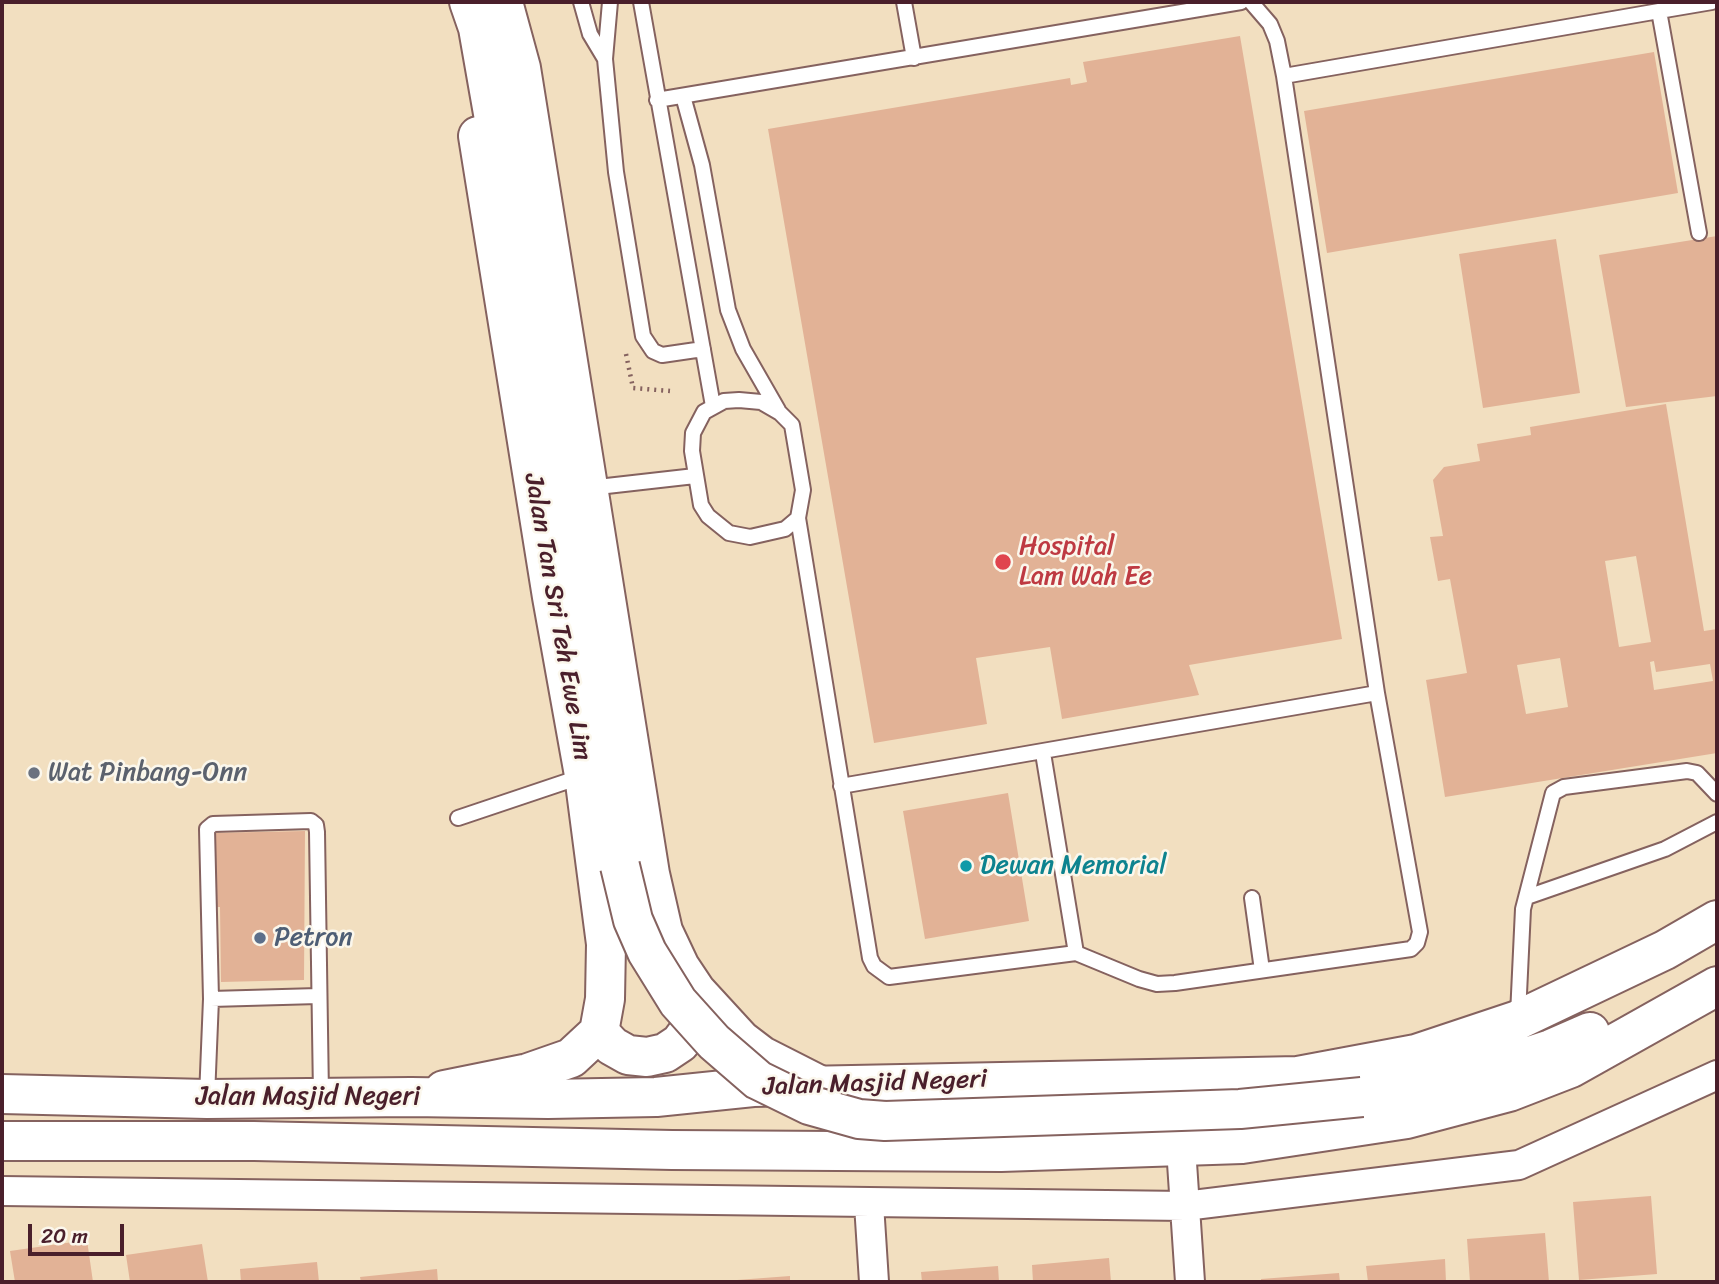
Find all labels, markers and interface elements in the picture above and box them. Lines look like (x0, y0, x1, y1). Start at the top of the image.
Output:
street label: Jalan Tan Sri Teh Ewe Lim (516, 471, 598, 763)
place label: Hospital Lam Wah Ee (1019, 531, 1152, 592)
marker: Hospital Lam Wah Ee (993, 552, 1013, 572)
place label: Wat Pinbang-Onn (48, 757, 247, 789)
marker: Wat Pinbang-Onn (26, 765, 42, 781)
place label: Dewan Memorial (980, 850, 1167, 882)
marker: Dewan Memorial (958, 858, 974, 874)
place label: Petron (274, 922, 352, 954)
marker: Petron (252, 930, 268, 946)
street label: Jalan Masjid Negeri (762, 1064, 988, 1104)
street label: Jalan Masjid Negeri (196, 1081, 420, 1113)
scale bar (32, 1210, 128, 1254)
text: 20 m (41, 1217, 88, 1255)

